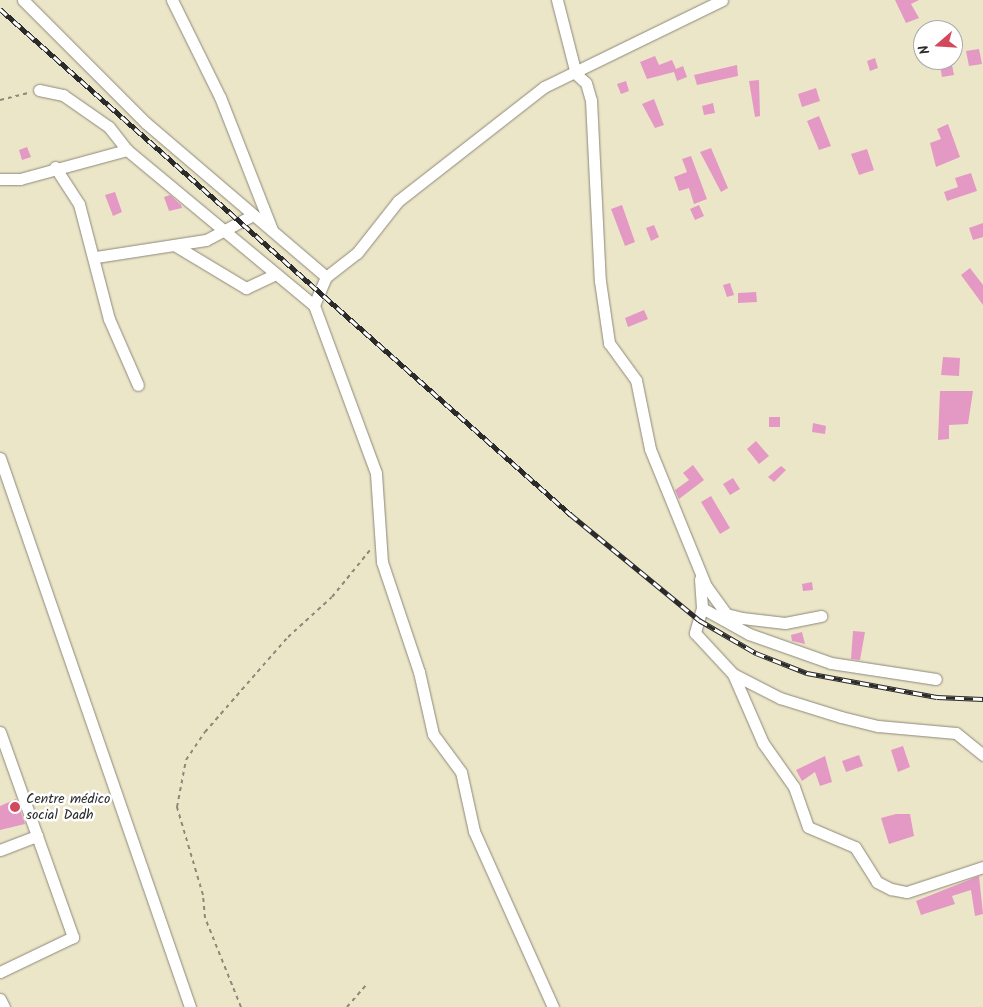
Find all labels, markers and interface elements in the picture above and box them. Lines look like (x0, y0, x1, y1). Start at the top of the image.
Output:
north arrow (913, 20, 963, 70)
text: N (913, 42, 937, 57)
place label: Centre médico social Dadh (26, 791, 110, 824)
marker: Centre médico social Dadh (8, 800, 22, 814)

